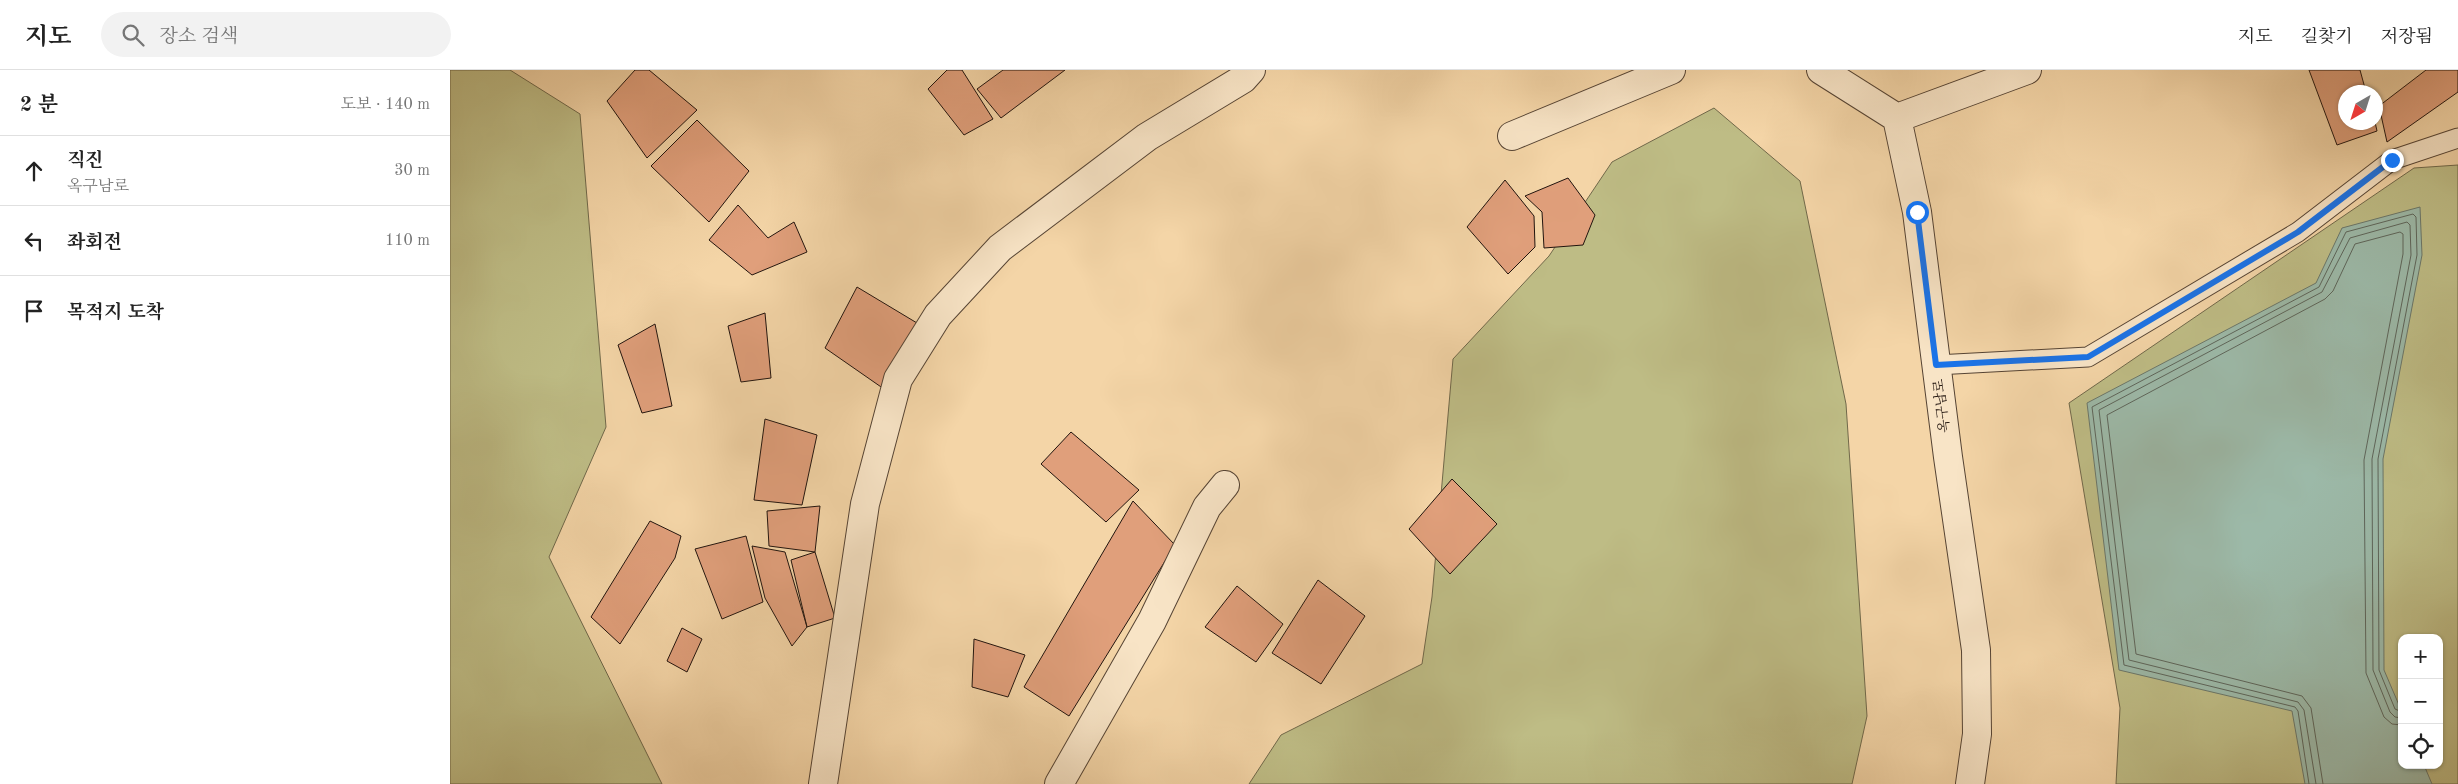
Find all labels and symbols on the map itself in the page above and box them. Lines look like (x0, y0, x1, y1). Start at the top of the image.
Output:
north arrow (2338, 85, 2383, 130)
route end (2381, 149, 2404, 172)
route start (1906, 201, 1929, 224)
street label: 옥구남로 (1931, 378, 1952, 434)

